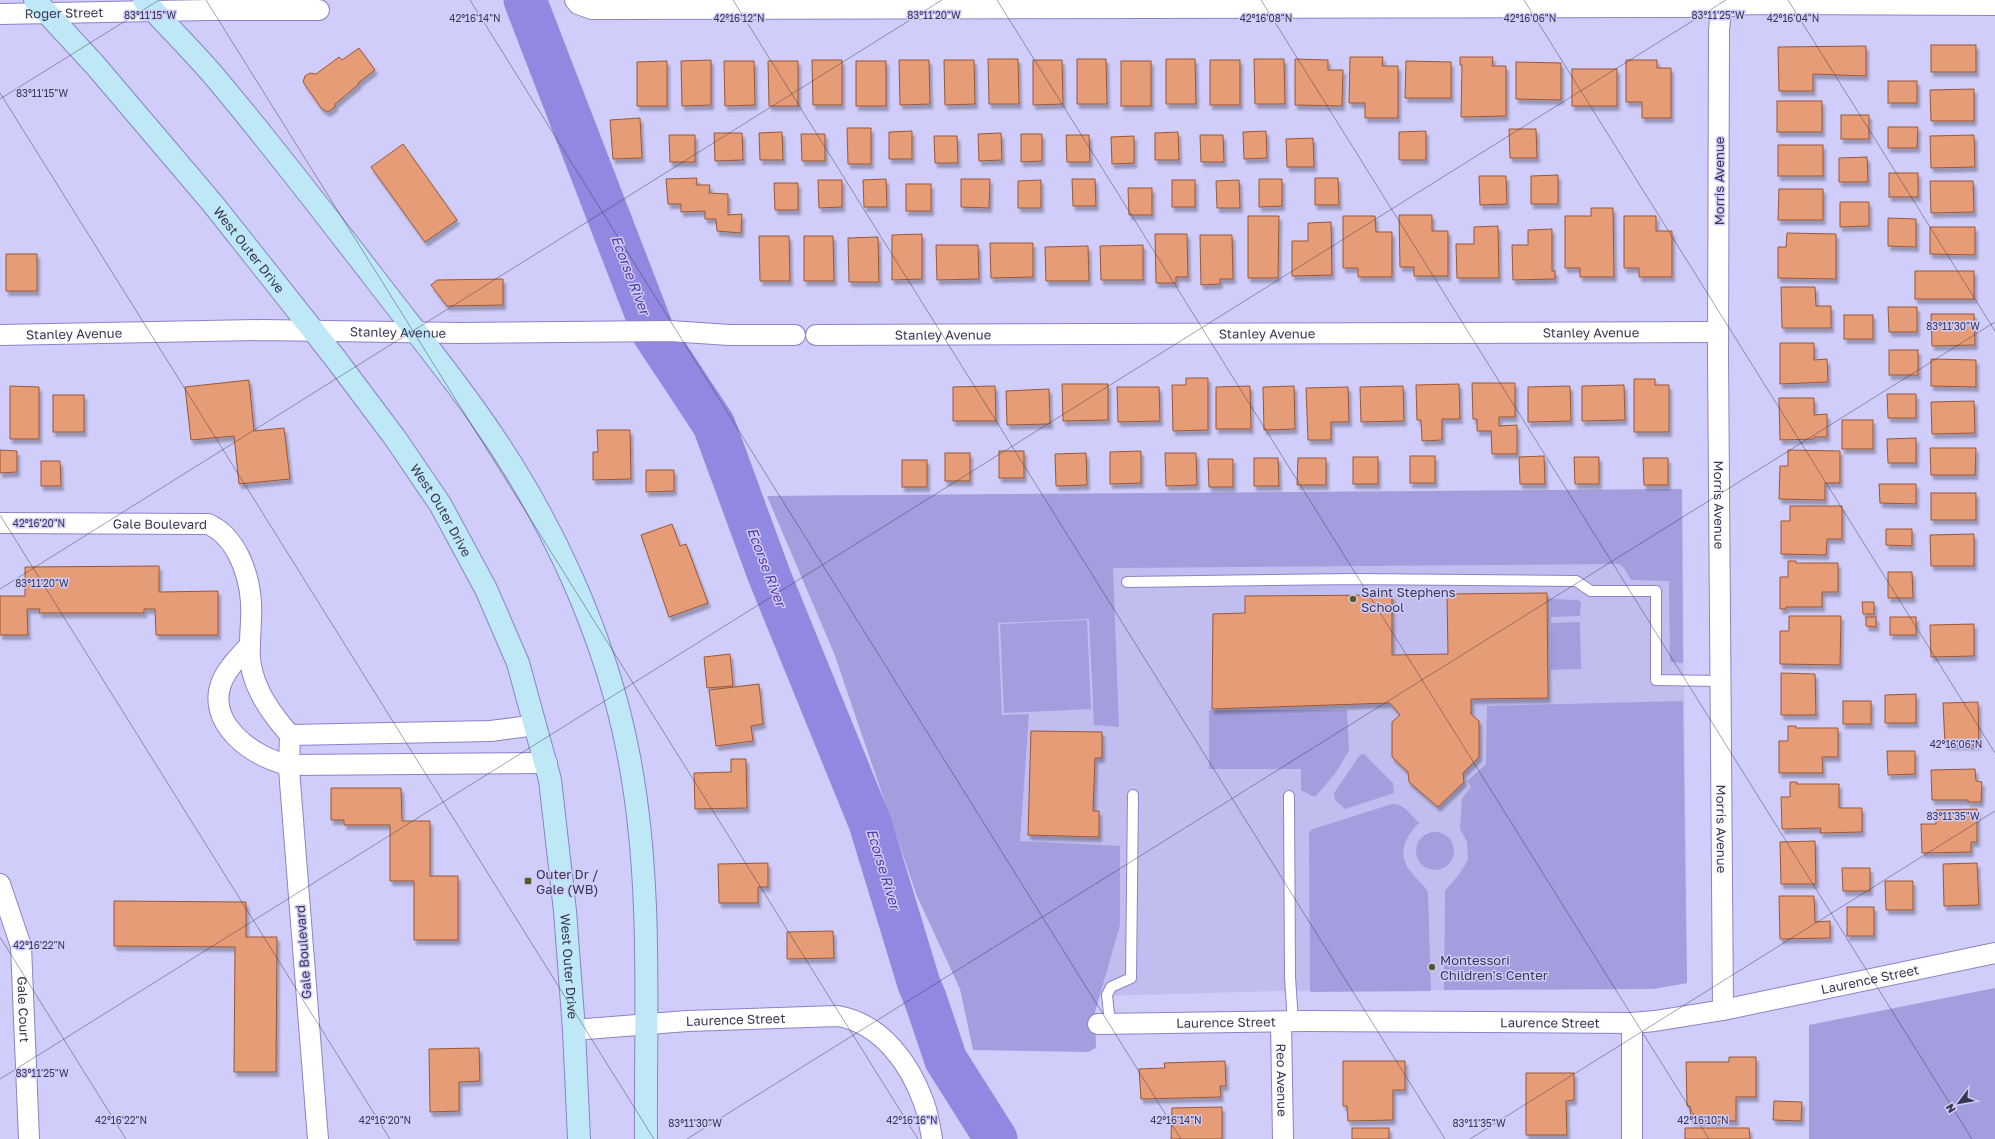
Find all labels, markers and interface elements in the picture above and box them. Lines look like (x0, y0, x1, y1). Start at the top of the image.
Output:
street label: Roger Street (24, 4, 104, 22)
text: 83°11'15"W (124, 9, 176, 21)
text: 83°11'20"W (907, 9, 961, 21)
text: 83°11'25"W (1691, 9, 1745, 21)
text: 42°16'14"N (449, 12, 501, 24)
text: 42°16'12"N (713, 12, 765, 24)
text: 42°16'08"N (1240, 12, 1292, 24)
text: 42°16'06"N (1504, 12, 1556, 24)
text: 42°16'04"N (1767, 12, 1819, 24)
text: 83°11'15"W (16, 87, 68, 99)
street label: Morris Avenue (1711, 137, 1727, 225)
street label: West Outer Drive (210, 203, 288, 296)
water label: Ecorse River (608, 233, 655, 319)
text: 83°11'30"W (1926, 320, 1980, 332)
street label: Stanley Avenue (350, 323, 446, 341)
street label: Stanley Avenue (1543, 324, 1639, 341)
street label: Stanley Avenue (26, 325, 122, 343)
street label: Stanley Avenue (1219, 325, 1315, 342)
street label: Stanley Avenue (895, 326, 991, 343)
street label: Morris Avenue (1711, 460, 1727, 549)
street label: West Outer Drive (407, 461, 475, 559)
street label: Gale Boulevard (113, 516, 207, 532)
text: 42°16'20"N (13, 517, 65, 529)
water label: Ecorse River (744, 525, 791, 611)
text: 83°11'20"W (15, 577, 69, 589)
place label: Saint Stephens School (1361, 584, 1456, 615)
marker: Saint Stephens School (1348, 594, 1358, 604)
text: 42°16'06"N (1930, 738, 1982, 750)
street label: Morris Avenue (1713, 784, 1730, 873)
text: 83°11'35"W (1926, 810, 1980, 822)
water label: Ecorse River (864, 827, 905, 914)
place label: Outer Dr / Gale (WB) (536, 866, 598, 897)
marker: Outer Dr / Gale (WB) (523, 876, 533, 886)
street label: Gale Boulevard (292, 904, 314, 1000)
street label: West Outer Drive (557, 913, 581, 1020)
text: 42°16'22"N (13, 939, 65, 951)
place label: Montessori Children's Center (1440, 952, 1548, 983)
street label: Laurence Street (1819, 961, 1920, 997)
marker: Montessori Children's Center (1427, 962, 1437, 972)
street label: Gale Court (14, 976, 33, 1043)
street label: Laurence Street (686, 1010, 786, 1029)
street label: Laurence Street (1176, 1013, 1276, 1031)
street label: Laurence Street (1500, 1014, 1600, 1031)
street label: Reo Avenue (1273, 1043, 1291, 1117)
text: 83°11'25"W (15, 1067, 69, 1079)
north arrow (1939, 1083, 1979, 1123)
text: N (1942, 1102, 1958, 1116)
text: 42°16'22"N (95, 1114, 147, 1126)
text: 42°16'20"N (359, 1114, 411, 1126)
text: 42°16'16"N (886, 1114, 938, 1126)
text: 42°16'14"N (1150, 1114, 1202, 1126)
text: 42°16'10"N (1677, 1114, 1729, 1126)
text: 83°11'30"W (668, 1117, 722, 1129)
text: 83°11'35"W (1452, 1117, 1506, 1129)

